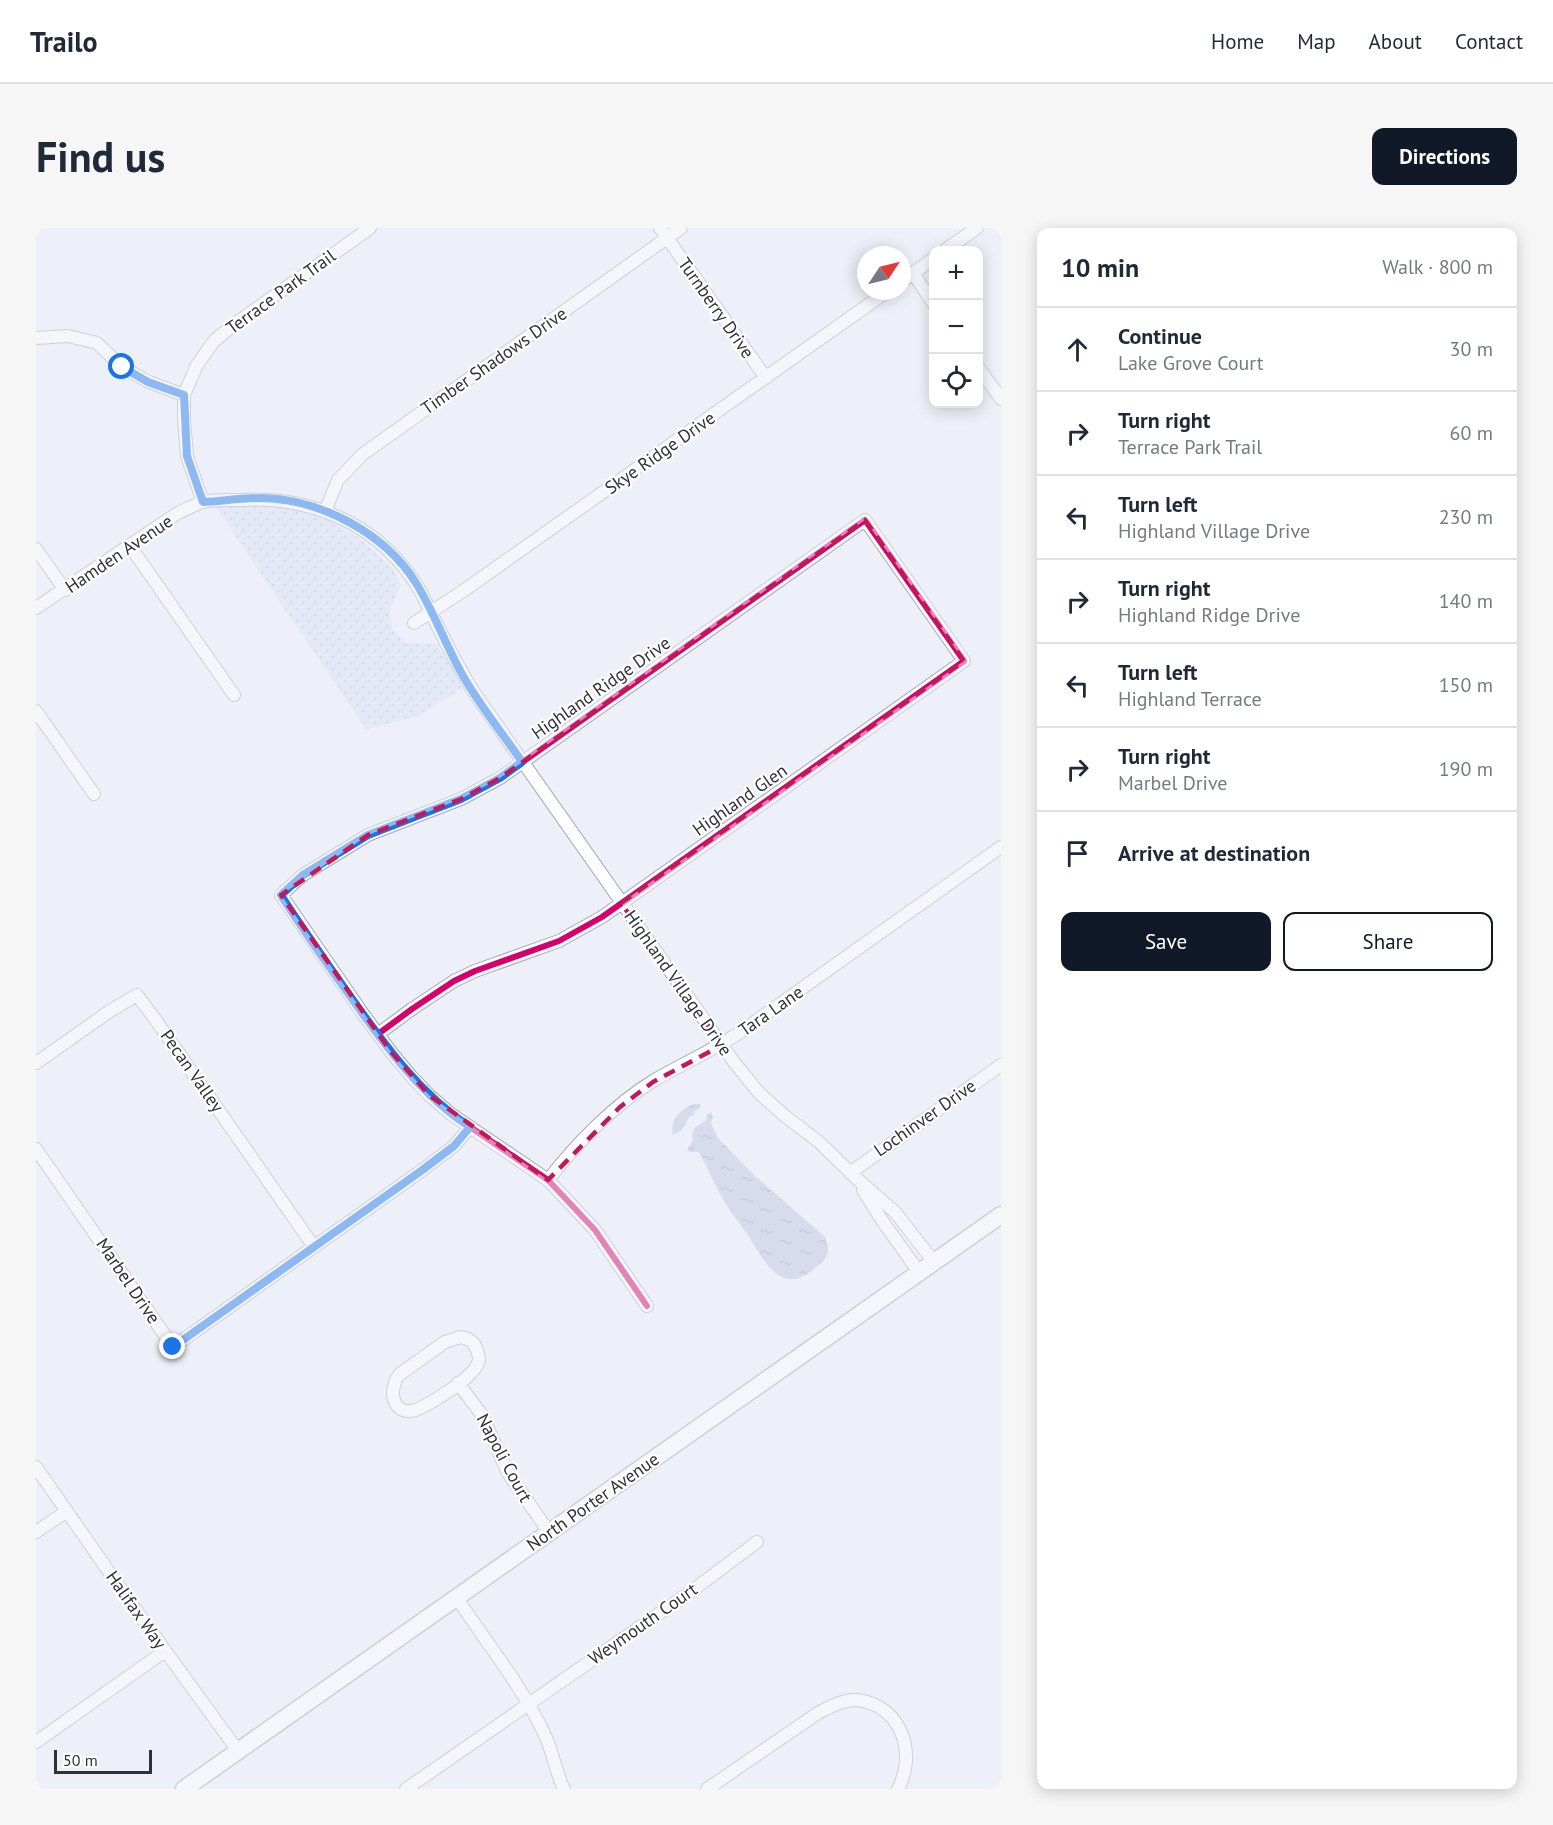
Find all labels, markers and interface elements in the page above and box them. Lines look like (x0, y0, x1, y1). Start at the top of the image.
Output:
text: Trailo (30, 23, 97, 60)
text: Home (1211, 28, 1264, 55)
text: Map (1297, 28, 1336, 55)
text: About (1369, 28, 1422, 55)
text: Contact (1455, 28, 1523, 55)
button: Directions (1372, 128, 1517, 185)
text: Find us (36, 129, 165, 184)
street label: Terrace Park Trail (221, 244, 341, 339)
north arrow (857, 246, 911, 300)
map controls (929, 246, 983, 408)
button: + (929, 246, 983, 300)
text: 10 min (1061, 251, 1139, 284)
street label: Turnberry Drive (673, 253, 760, 363)
text: Walk · 800 m (1382, 254, 1493, 280)
button: − (929, 300, 983, 354)
street label: Timber Shadows Drive (416, 302, 571, 420)
text: Continue (1118, 322, 1202, 350)
icon: ahead (1061, 333, 1094, 366)
text: 30 m (1450, 336, 1493, 362)
text: Lake Grove Court (1118, 350, 1264, 376)
route start (108, 353, 134, 379)
button: locate (929, 354, 983, 408)
street label: Skye Ridge Drive (600, 406, 719, 499)
text: Turn right (1118, 406, 1210, 434)
icon: right (1061, 417, 1094, 450)
text: 60 m (1450, 420, 1493, 446)
text: Terrace Park Trail (1118, 434, 1262, 460)
text: Turn left (1118, 490, 1198, 518)
icon: left (1061, 501, 1094, 534)
text: 230 m (1439, 504, 1493, 530)
street label: Hamden Avenue (61, 509, 177, 598)
text: Highland Village Drive (1118, 518, 1310, 544)
text: Turn right (1118, 574, 1210, 602)
icon: right (1061, 585, 1094, 618)
text: 140 m (1439, 588, 1493, 614)
text: Highland Ridge Drive (1118, 602, 1300, 628)
street label: Highland Ridge Drive (527, 631, 675, 744)
text: Turn left (1118, 658, 1198, 686)
icon: left (1061, 669, 1094, 702)
text: 150 m (1439, 672, 1493, 698)
text: Highland Terrace (1118, 686, 1262, 712)
text: Turn right (1118, 742, 1210, 770)
icon: right (1061, 753, 1094, 786)
text: 190 m (1439, 756, 1493, 782)
street label: Highland Glen (688, 759, 791, 841)
text: Marbel Drive (1118, 770, 1228, 796)
icon: arrive (1061, 837, 1094, 870)
text: Arrive at destination (1118, 839, 1310, 867)
street label: Highland Village Drive (619, 905, 737, 1060)
button: Save (1061, 912, 1271, 971)
button: Share (1283, 912, 1493, 971)
street label: Tara Lane (734, 980, 808, 1041)
street label: Pecan Valley (156, 1025, 230, 1117)
street label: Lochinver Drive (869, 1074, 980, 1161)
street label: Marbel Drive (91, 1233, 166, 1328)
route end (159, 1333, 185, 1359)
street label: Napoli Court (471, 1410, 537, 1506)
street label: North Porter Avenue (522, 1447, 663, 1556)
street label: Halifax Way (101, 1566, 172, 1654)
street label: Weymouth Court (584, 1578, 702, 1670)
scale bar (54, 1747, 152, 1774)
text: 50 m (63, 1750, 98, 1770)

